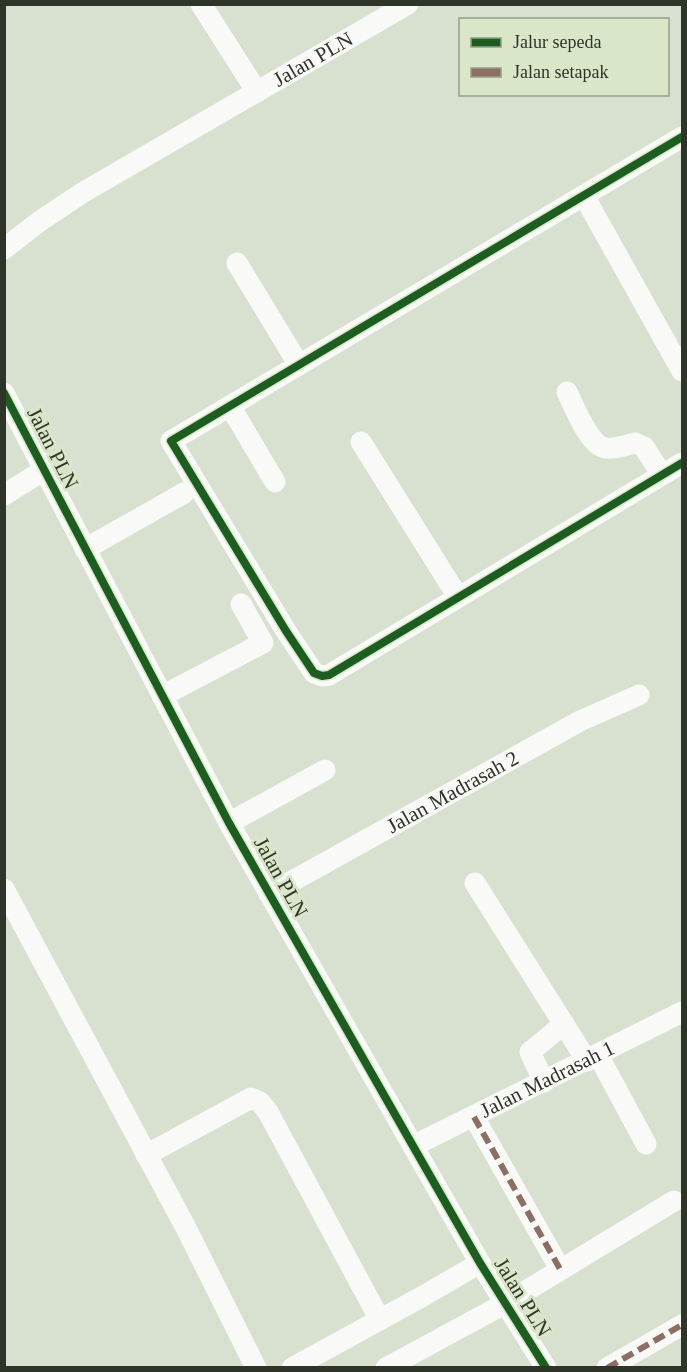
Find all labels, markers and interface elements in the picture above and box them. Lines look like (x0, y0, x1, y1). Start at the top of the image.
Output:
legend (459, 18, 669, 96)
street label: Jalan PLN (269, 27, 357, 92)
text: Jalur sepeda (513, 32, 601, 52)
text: Jalan setapak (513, 62, 608, 82)
street label: Jalan PLN (22, 403, 84, 493)
street label: Jalan Madrasah 2 (382, 746, 523, 838)
street label: Jalan PLN (249, 833, 313, 921)
street label: Jalan Madrasah 1 (476, 1036, 618, 1123)
street label: Jalan PLN (489, 1253, 557, 1341)

